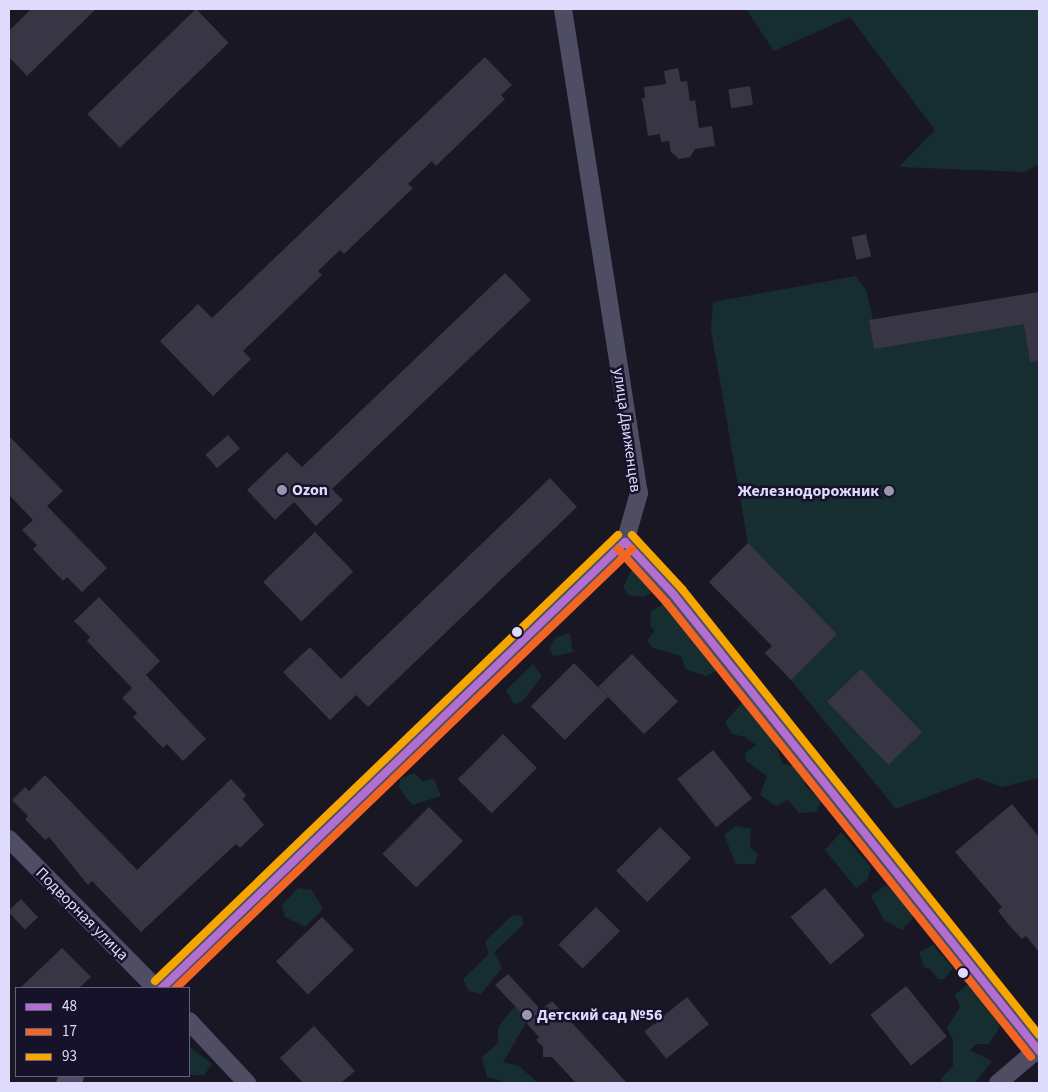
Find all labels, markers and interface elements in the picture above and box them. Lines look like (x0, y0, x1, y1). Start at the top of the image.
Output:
street label: улица Движенцев (609, 367, 645, 493)
place label: Ozon (292, 480, 328, 500)
place label: Железнодорожник (738, 481, 879, 501)
marker: Ozon (276, 484, 288, 496)
marker: Железнодорожник (883, 485, 895, 497)
unlabelled marker (512, 627, 522, 637)
street label: Подворная улица (31, 863, 133, 965)
unlabelled marker (958, 968, 968, 978)
legend (15, 987, 190, 1077)
text: 48 (62, 996, 77, 1017)
place label: Детский сад №56 (537, 1005, 662, 1025)
marker: Детский сад №56 (521, 1009, 533, 1021)
text: 17 (62, 1021, 77, 1042)
text: 93 (62, 1046, 77, 1067)

